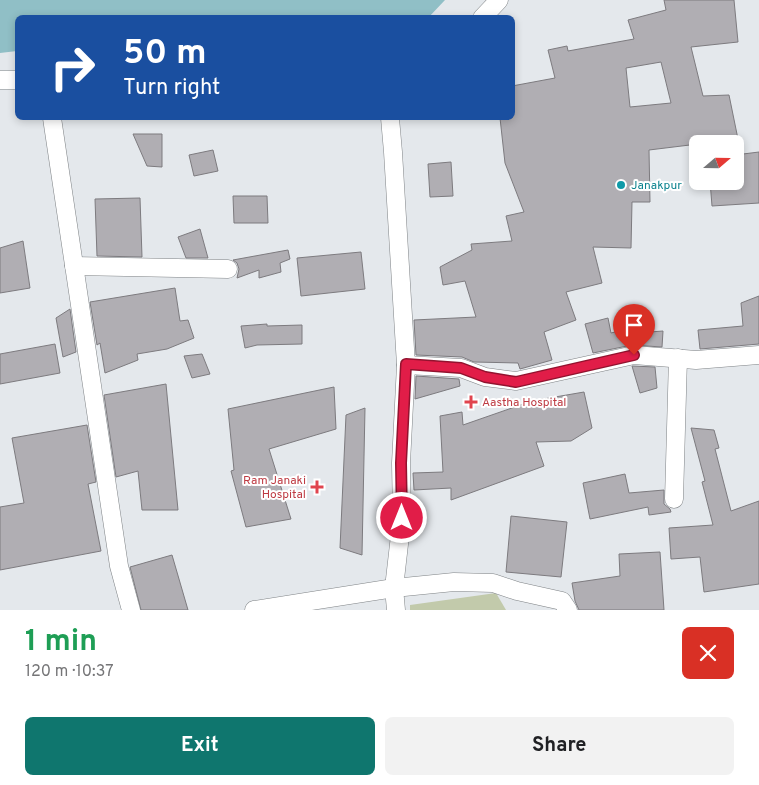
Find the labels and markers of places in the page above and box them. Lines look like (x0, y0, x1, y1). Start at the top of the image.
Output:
place label: Janakpur (631, 178, 682, 194)
marker: Janakpur (615, 179, 627, 191)
pin (613, 304, 655, 355)
marker: Aastha Hospital (464, 395, 478, 409)
place label: Aastha Hospital (482, 395, 567, 411)
place label: Ram Janaki Hospital (243, 473, 306, 503)
marker: Ram Janaki Hospital (310, 480, 324, 494)

